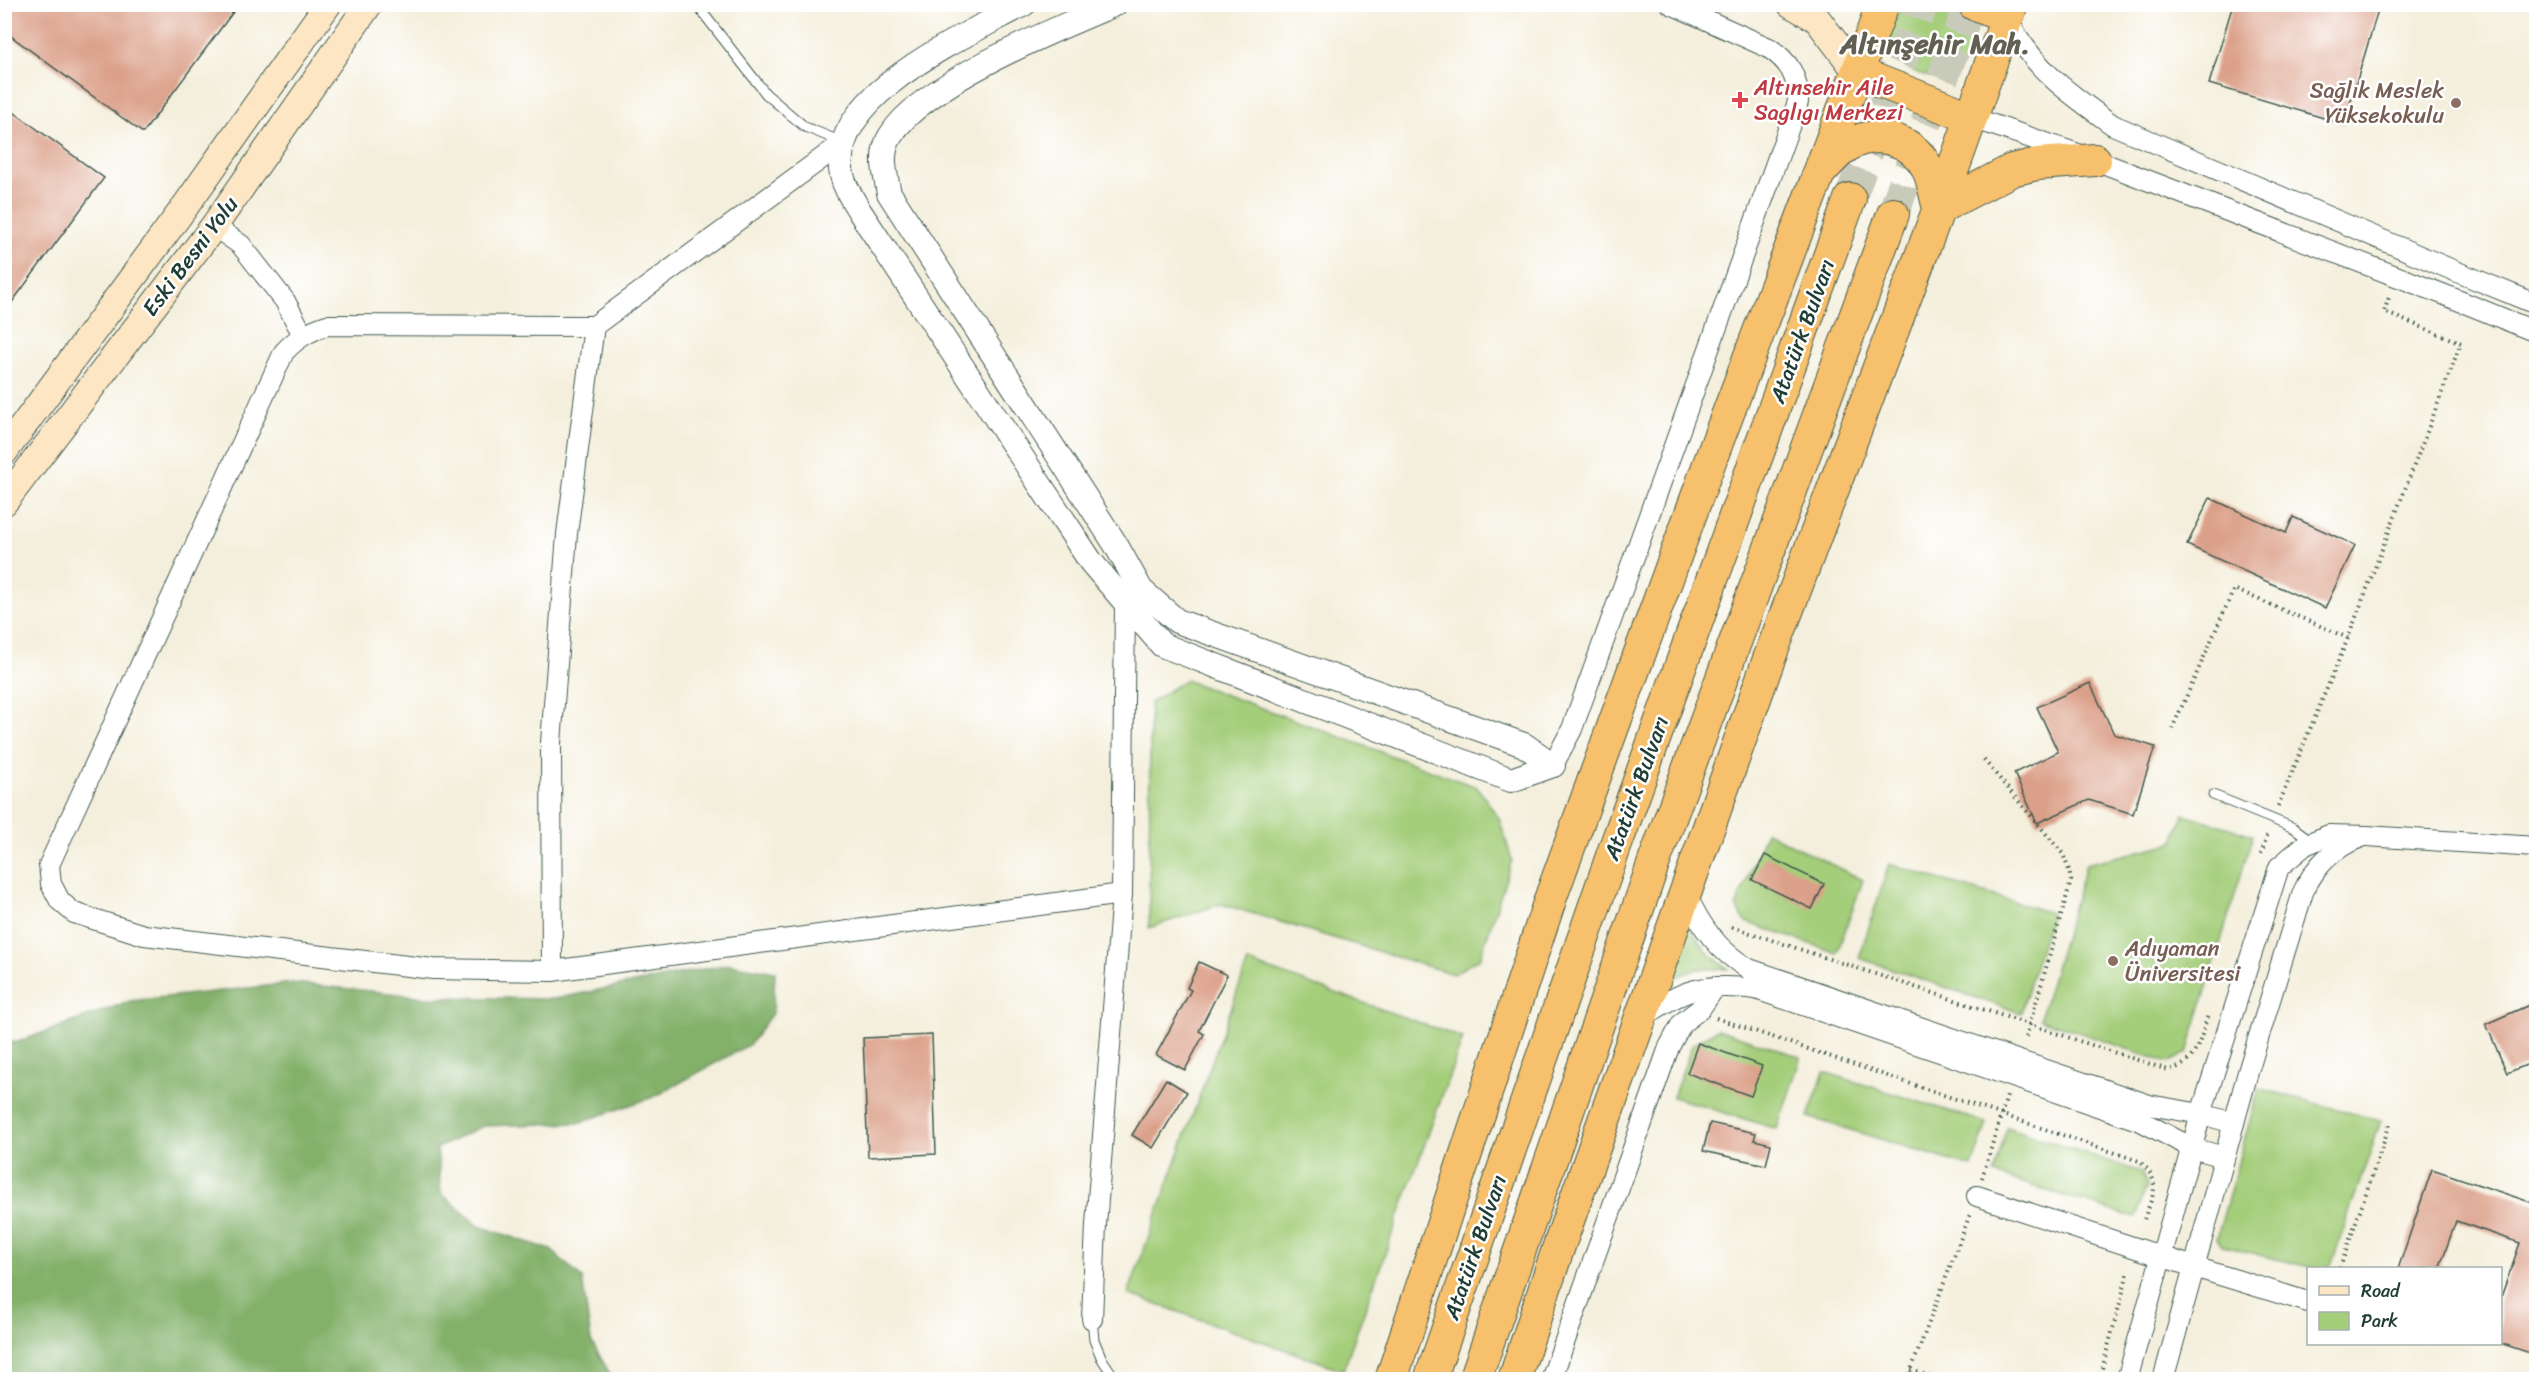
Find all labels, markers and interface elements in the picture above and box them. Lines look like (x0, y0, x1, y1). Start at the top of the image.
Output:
district label: Altınşehir Mah. (1839, 19, 2030, 68)
place label: Altınsehir Aile Saglıgı Merkezi (1753, 68, 1904, 132)
place label: Sağlık Meslek Yüksekokulu (2310, 71, 2444, 135)
marker: Altınsehir Aile Saglıgı Merkezi (1731, 91, 1749, 109)
marker: Sağlık Meslek Yüksekokulu (2449, 96, 2463, 110)
street label: Eski Besni Yolu (131, 187, 249, 325)
street label: Atatürk Bulvarı (1757, 253, 1846, 410)
street label: Atatürk Bulvarı (1591, 710, 1680, 867)
place label: Adıyaman Üniversitesi (2124, 929, 2241, 993)
marker: Adıyaman Üniversitesi (2106, 954, 2120, 968)
street label: Atatürk Bulvarı (1432, 1169, 1518, 1326)
legend (2307, 1267, 2502, 1345)
text: Road (2361, 1275, 2401, 1307)
text: Park (2361, 1305, 2398, 1337)

